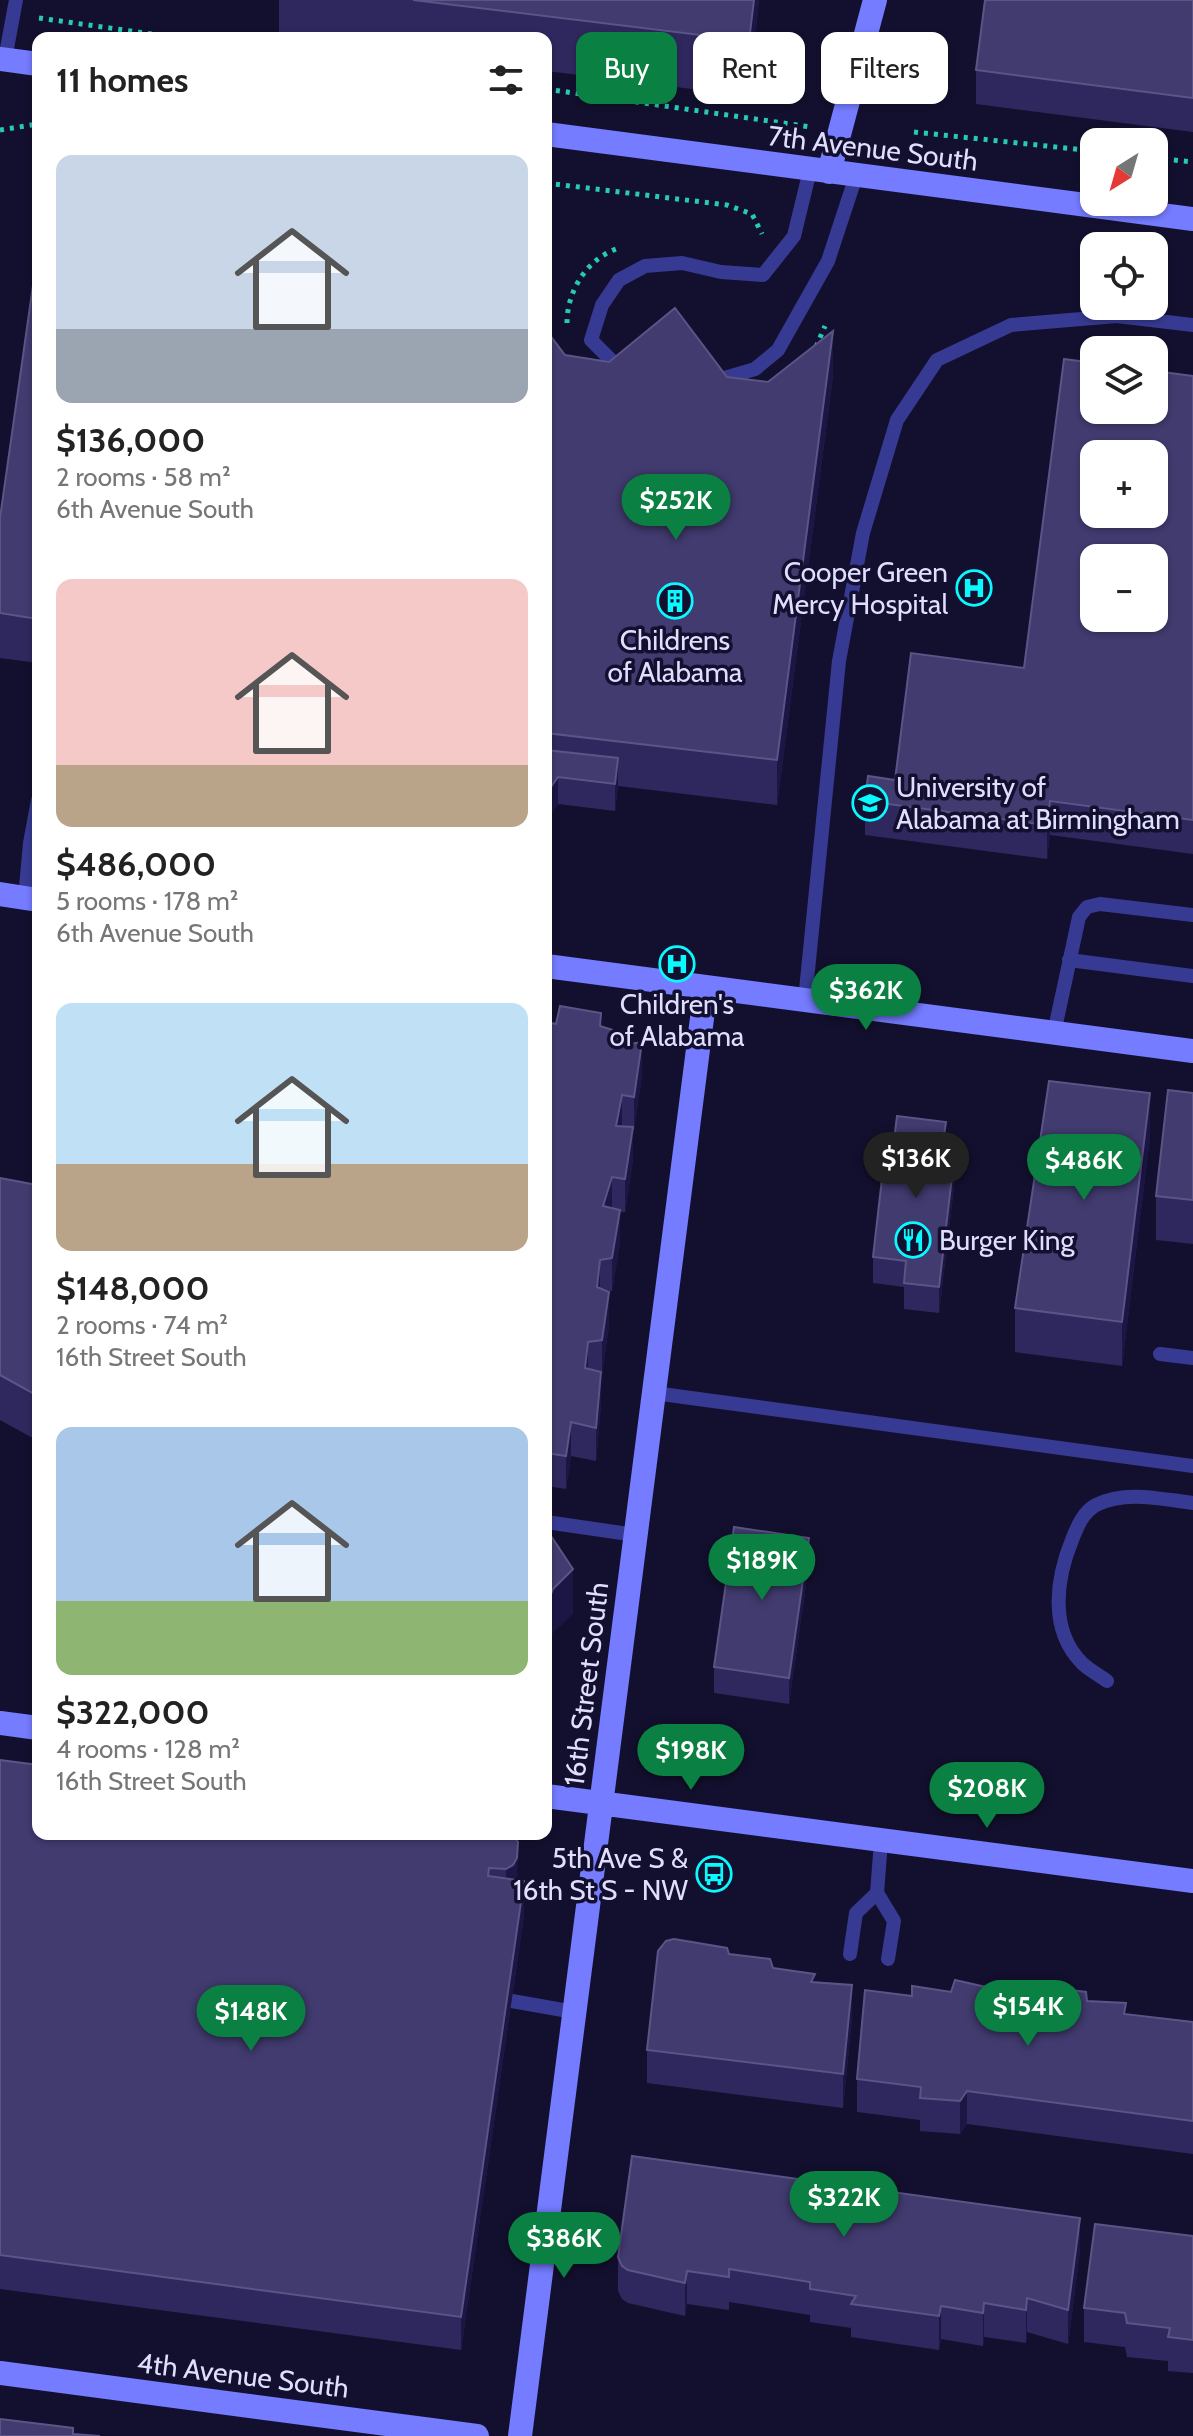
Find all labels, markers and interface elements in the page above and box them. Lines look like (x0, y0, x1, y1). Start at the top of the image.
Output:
chip: Buy (576, 32, 677, 104)
chip: Rent (693, 32, 805, 104)
chip: Filters (821, 32, 948, 104)
icon: filters (484, 58, 528, 102)
text: 11 homes (56, 59, 188, 101)
street label: 7th Avenue South (766, 118, 980, 178)
north arrow (1080, 128, 1168, 216)
map controls (1080, 128, 1168, 632)
icon: home (220, 207, 364, 351)
button: locate (1080, 232, 1168, 320)
button: layers (1080, 336, 1168, 424)
text: $136,000 (56, 419, 205, 461)
button: + (1080, 440, 1168, 528)
text: 2 rooms · 58 m² (56, 461, 231, 493)
pin: $252K (620, 474, 732, 542)
text: $252K (640, 484, 712, 516)
text: 6th Avenue South (56, 493, 254, 525)
button: − (1080, 544, 1168, 632)
place label: Cooper Green Mercy Hospital (772, 555, 948, 621)
hospital icon: Cooper Green Mercy Hospital (955, 569, 993, 607)
building icon: Childrens of Alabama (656, 582, 694, 620)
place label: Childrens of Alabama (608, 623, 743, 689)
icon: home (220, 631, 364, 775)
place label: University of Alabama at Birmingham (896, 770, 1180, 836)
school or university icon: University of Alabama at Birmingham (851, 784, 889, 822)
text: $486,000 (56, 843, 216, 885)
text: 5 rooms · 178 m² (56, 885, 238, 917)
text: 6th Avenue South (56, 917, 254, 949)
hospital icon: Children's of Alabama (658, 945, 696, 983)
pin: $362K (810, 964, 922, 1032)
text: $362K (829, 974, 903, 1006)
place label: Children's of Alabama (610, 987, 745, 1053)
icon: home (220, 1055, 364, 1199)
pin: $136K (860, 1132, 972, 1200)
pin: $486K (1028, 1134, 1140, 1202)
text: $136K (881, 1142, 951, 1174)
text: $486K (1045, 1144, 1123, 1176)
restaurant icon: Burger King (894, 1221, 932, 1259)
place label: Burger King (939, 1223, 1075, 1257)
text: $148,000 (56, 1267, 210, 1309)
text: 2 rooms · 74 m² (56, 1309, 228, 1341)
text: 16th Street South (56, 1341, 247, 1373)
icon: home (220, 1479, 364, 1623)
pin: $189K (706, 1534, 818, 1602)
text: $189K (726, 1544, 798, 1576)
street label: 16th Street South (557, 1580, 615, 1788)
text: $322,000 (56, 1691, 210, 1733)
pin: $198K (635, 1724, 747, 1792)
text: 4 rooms · 128 m² (56, 1733, 240, 1765)
text: $198K (655, 1734, 727, 1766)
pin: $208K (931, 1762, 1043, 1830)
text: 16th Street South (56, 1765, 247, 1797)
text: $208K (947, 1772, 1027, 1804)
place label: 5th Ave S & 16th St S - NW (513, 1841, 689, 1907)
bus stop icon: 5th Ave S & 16th St S - NW (695, 1855, 733, 1893)
pin: $154K (972, 1980, 1084, 2048)
pin: $148K (195, 1985, 307, 2053)
text: $154K (992, 1990, 1064, 2022)
text: $148K (215, 1995, 287, 2027)
pin: $322K (788, 2171, 900, 2239)
text: $322K (808, 2181, 880, 2213)
pin: $386K (508, 2212, 620, 2280)
text: $386K (526, 2222, 602, 2254)
street label: 4th Avenue South (135, 2345, 351, 2405)

